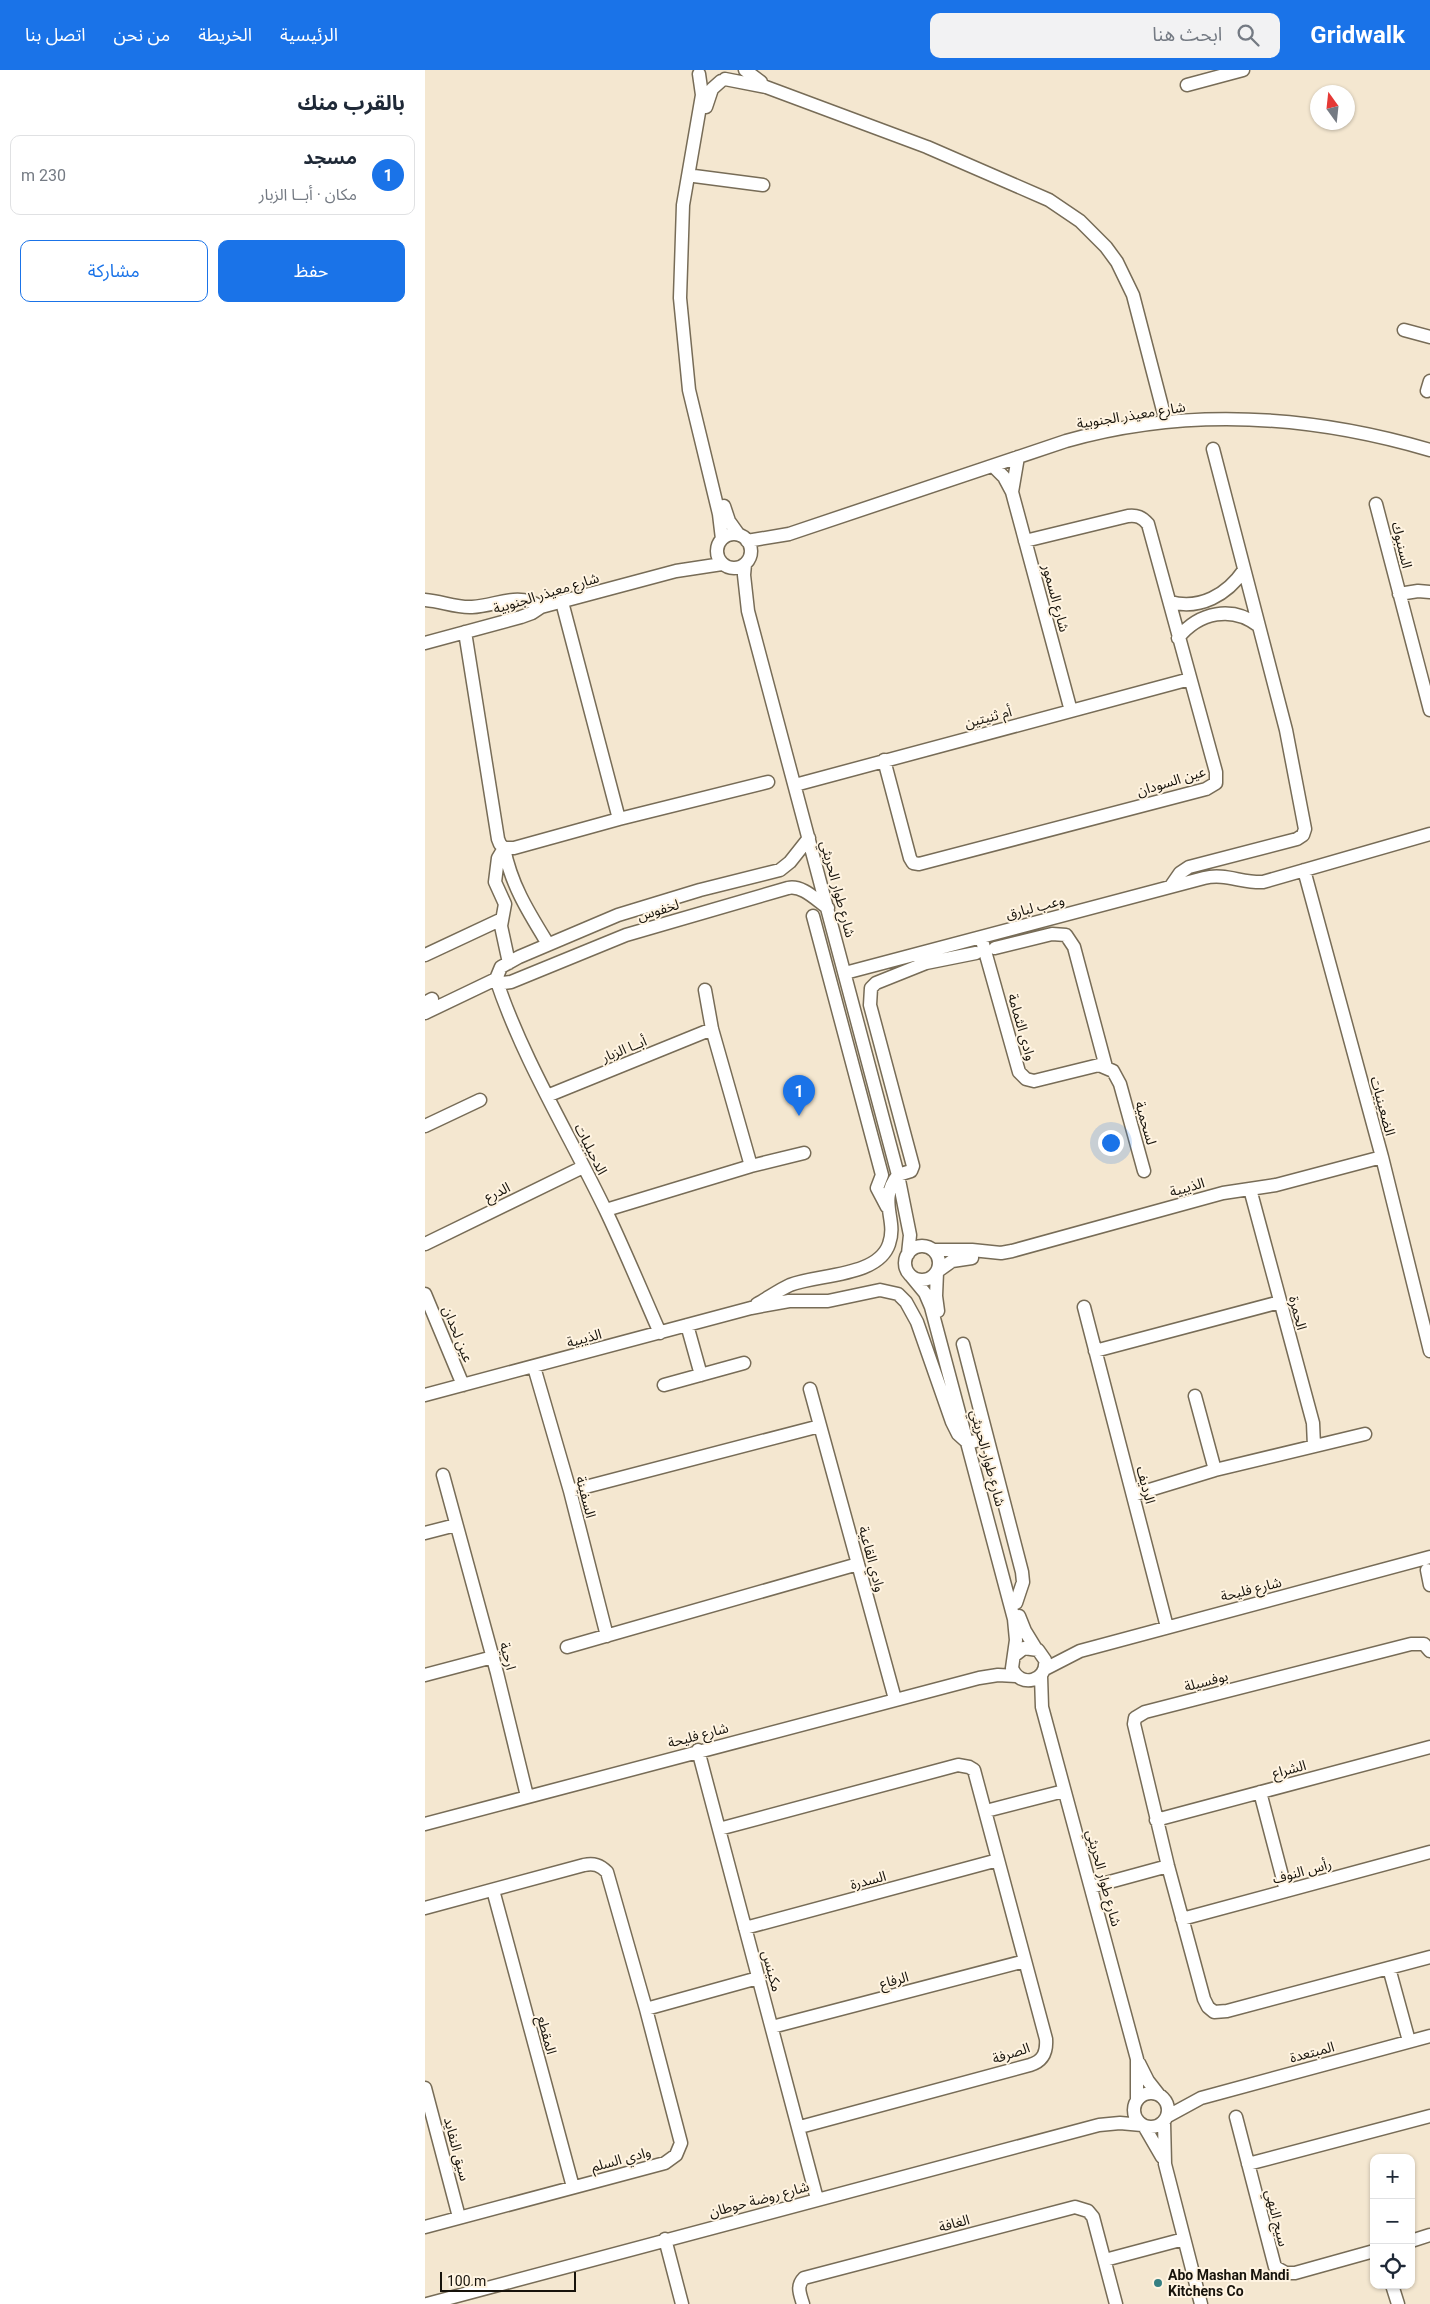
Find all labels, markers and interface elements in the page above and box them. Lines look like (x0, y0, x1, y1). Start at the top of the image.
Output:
search box (930, 13, 1280, 58)
icon: search (1234, 21, 1262, 49)
text: Gridwalk (1310, 21, 1405, 49)
text: ابحث هنا (1152, 23, 1222, 46)
text: اتصل بنا (25, 24, 86, 45)
text: من نحن (114, 24, 170, 45)
text: الخريطة (198, 24, 252, 45)
text: الرئيسية (280, 24, 338, 45)
north arrow (1310, 85, 1355, 130)
text: بالقرب منك (297, 91, 405, 115)
text: مسجد (303, 146, 357, 169)
text: 230 m (21, 166, 66, 185)
text: 1 (383, 166, 393, 185)
text: مكان · أبــا الزبار (259, 185, 357, 204)
button: مشاركة (20, 240, 208, 302)
button: حفظ (218, 240, 405, 302)
street label: شارع معيذر الجنوبية (1076, 399, 1187, 434)
street label: السنبوك (1388, 520, 1416, 570)
street label: شارع السمور (1036, 561, 1073, 634)
street label: شارع معيذر الجنوبية (491, 569, 602, 620)
street label: أم ثنيتين (962, 702, 1015, 734)
street label: عين السودان (1135, 763, 1208, 800)
street label: شارع طوار الحريثي (814, 839, 859, 940)
street label: وعب لبارق (1004, 891, 1066, 923)
street label: لخفوس (635, 896, 681, 925)
street label: وادى الثمامة (1004, 992, 1039, 1063)
street label: أبــا الزبار (598, 1032, 650, 1067)
pin: 1 (783, 1075, 815, 1116)
street label: الضعينيات (1367, 1075, 1399, 1137)
street label: لسحمية (1132, 1099, 1160, 1147)
street label: الدحيليات (571, 1121, 611, 1177)
your location (1098, 1130, 1124, 1156)
street label: الذيبية (1168, 1174, 1206, 1200)
street label: الدرع (482, 1179, 514, 1208)
street label: الحمرة (1285, 1294, 1310, 1332)
street label: عين لحدان (439, 1304, 476, 1365)
street label: الذيبية (565, 1326, 603, 1350)
street label: شارع طوار الحريثي (964, 1408, 1009, 1509)
street label: الرديف (1132, 1464, 1159, 1506)
street label: السفينة (573, 1474, 599, 1520)
street label: وادي القاعية (852, 1524, 888, 1594)
street label: شارع فليحة (1219, 1574, 1284, 1607)
street label: ارحية (496, 1640, 519, 1672)
street label: بوفسيلة (1182, 1667, 1230, 1695)
street label: شارع فليحة (666, 1719, 731, 1754)
street label: الشراع (1270, 1757, 1309, 1784)
street label: شارع طوار الحريثي (1080, 1828, 1125, 1929)
street label: رأس النوف (1270, 1855, 1334, 1888)
street label: السدرة (848, 1868, 888, 1893)
street label: مكينس (758, 1949, 785, 1994)
street label: الرفاع (878, 1968, 911, 1994)
street label: المقطع (531, 2014, 560, 2057)
street label: المبتعدة (1288, 2038, 1336, 2066)
street label: الصرفة (990, 2039, 1032, 2068)
street label: سيق النفايد (439, 2115, 473, 2183)
street label: وادي السلم (589, 2143, 654, 2178)
map controls (1370, 2154, 1415, 2289)
button: + (1370, 2154, 1415, 2199)
street label: شارع روضة حوطان (707, 2178, 812, 2223)
street label: سيج النهي (1259, 2188, 1292, 2249)
button: − (1370, 2199, 1415, 2244)
street label: الغافة (937, 2211, 971, 2235)
button: locate (1370, 2244, 1415, 2289)
place label: Abo Mashan Mandi Kitchens Co (1168, 2267, 1289, 2299)
scale bar (440, 2269, 576, 2292)
text: 100 m (447, 2273, 486, 2289)
marker: Abo Mashan Mandi Kitchens Co (1152, 2277, 1164, 2289)

